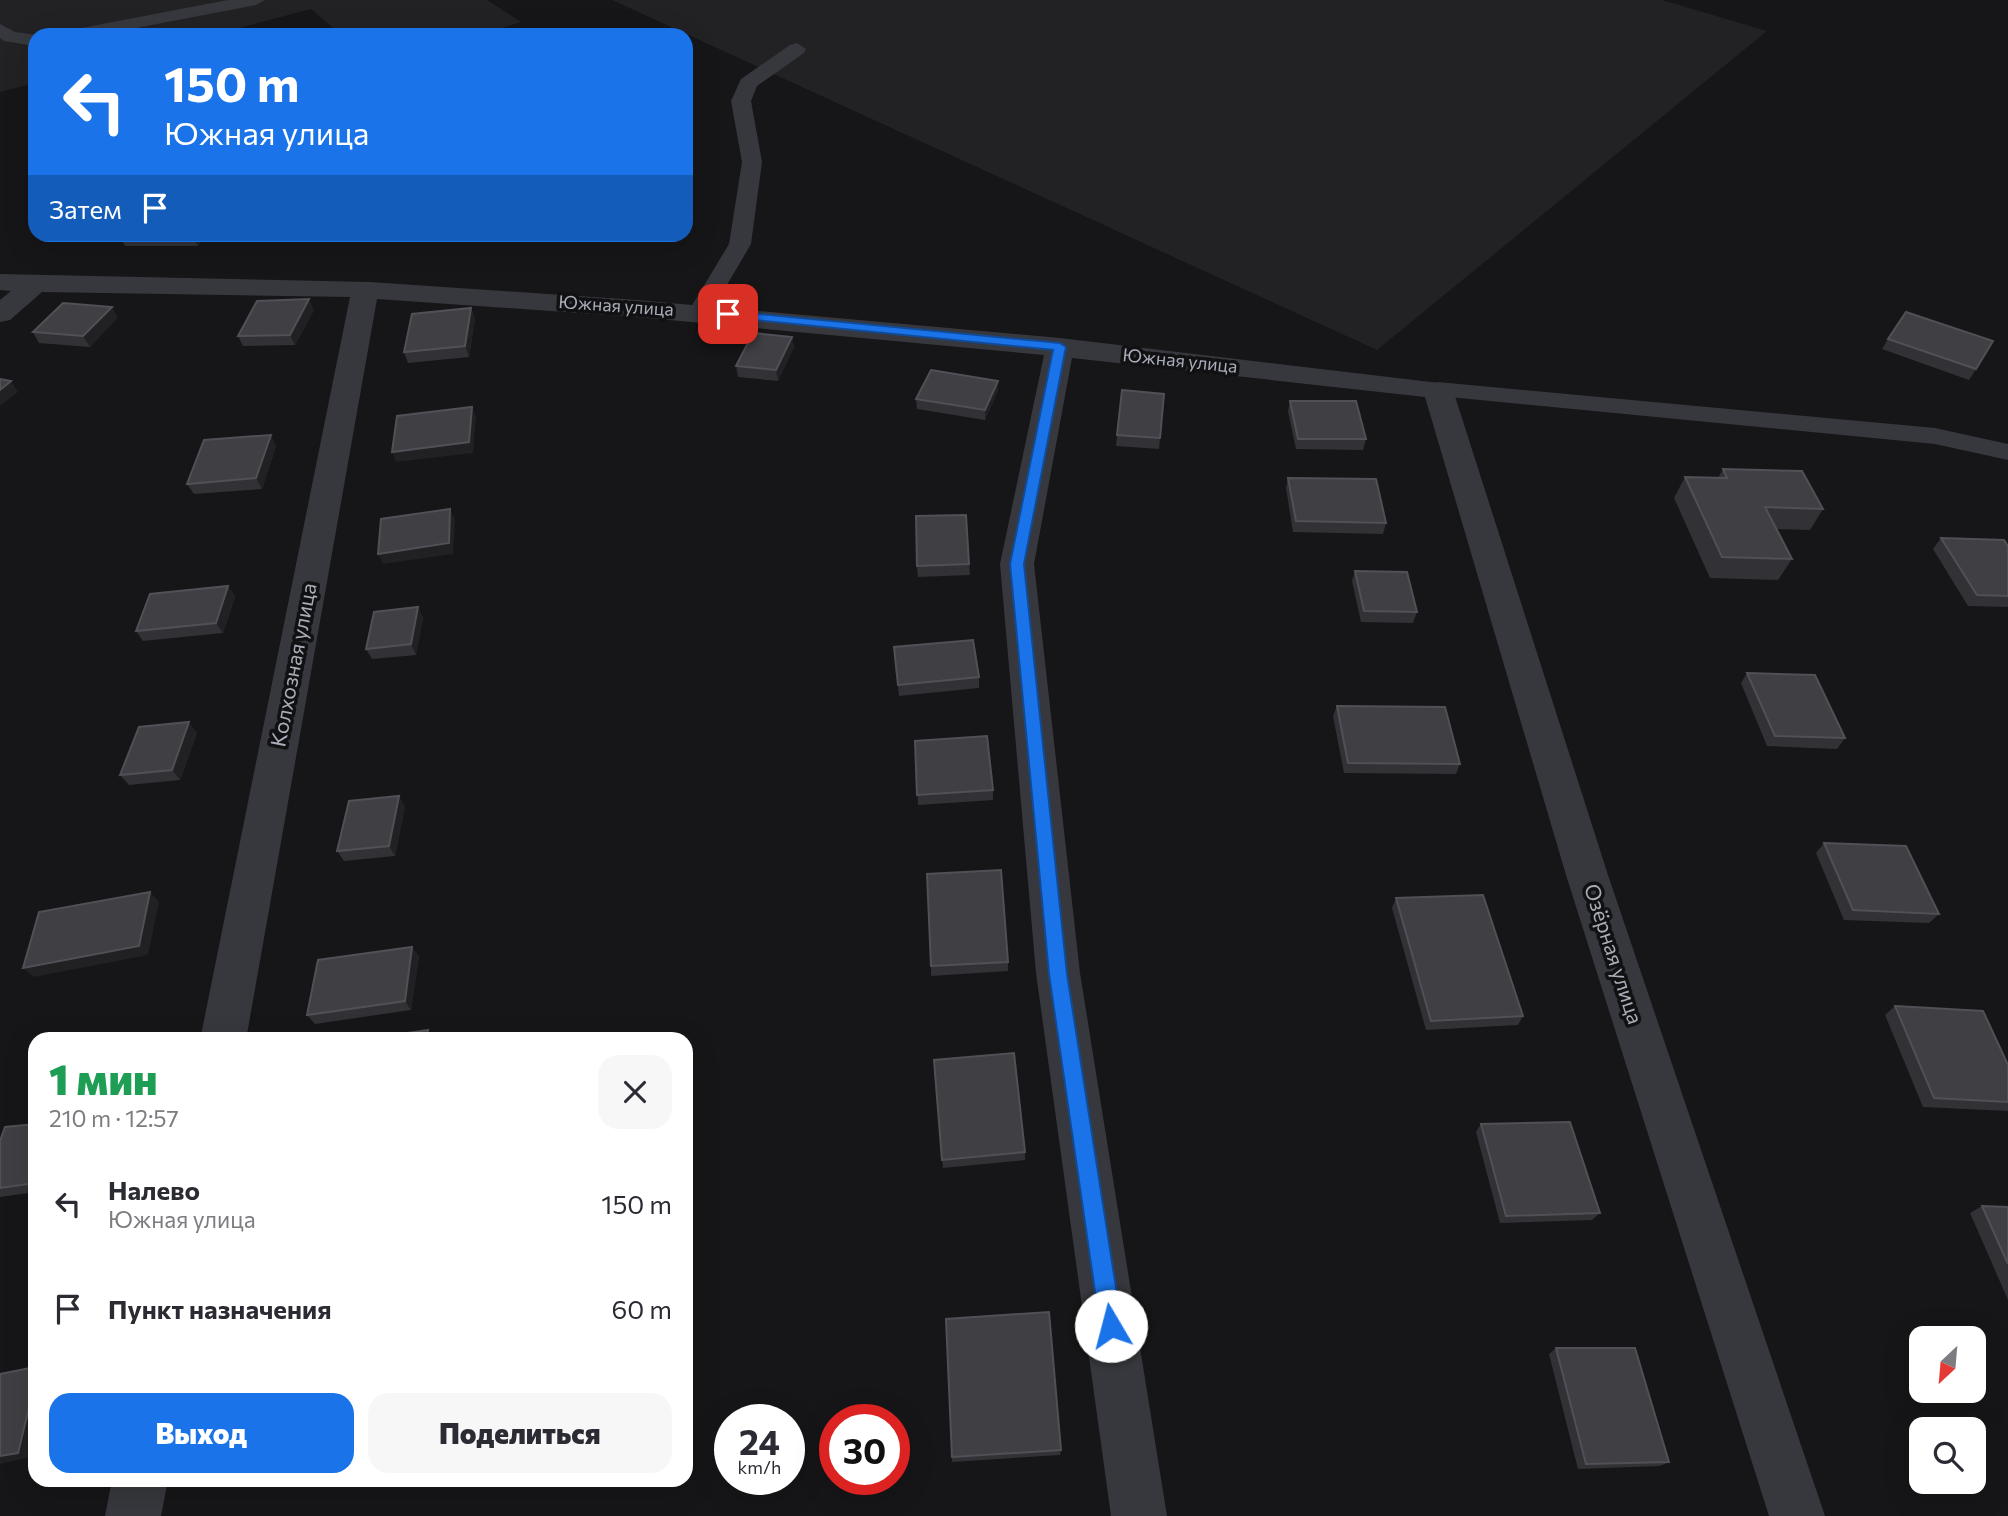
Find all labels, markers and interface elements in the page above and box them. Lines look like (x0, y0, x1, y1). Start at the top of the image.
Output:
text: 150 m (164, 52, 299, 112)
icon: left (49, 56, 140, 147)
text: Южная улица (164, 112, 369, 152)
icon: arrive (136, 189, 174, 227)
text: Затем (49, 193, 122, 224)
pin (698, 284, 758, 344)
street label: Южная улица (558, 290, 674, 320)
icon: arrive (709, 295, 747, 333)
street label: Южная улица (1122, 343, 1239, 377)
street label: Колхозная улица (264, 581, 321, 749)
street label: Озёрная улица (1580, 880, 1649, 1027)
text: 1 мин (49, 1052, 158, 1104)
button: close (598, 1055, 672, 1129)
text: 210 m · 12:57 (49, 1104, 179, 1132)
text: Налево (108, 1174, 200, 1205)
icon: left (49, 1185, 87, 1223)
text: 150 m (601, 1188, 672, 1219)
text: Южная улица (108, 1205, 256, 1233)
position arrow (1074, 1289, 1148, 1363)
icon: arrive (49, 1290, 87, 1328)
text: Пункт назначения (108, 1293, 332, 1324)
text: 60 m (612, 1293, 672, 1324)
north arrow (1909, 1326, 1986, 1404)
map controls (1909, 1326, 1986, 1494)
button: Выход (49, 1393, 354, 1473)
button: Поделиться (368, 1393, 672, 1473)
speed limit sign: 30 (819, 1404, 910, 1495)
button: search (1909, 1417, 1986, 1494)
text: 24 (739, 1419, 780, 1462)
text: km/h (738, 1456, 781, 1478)

